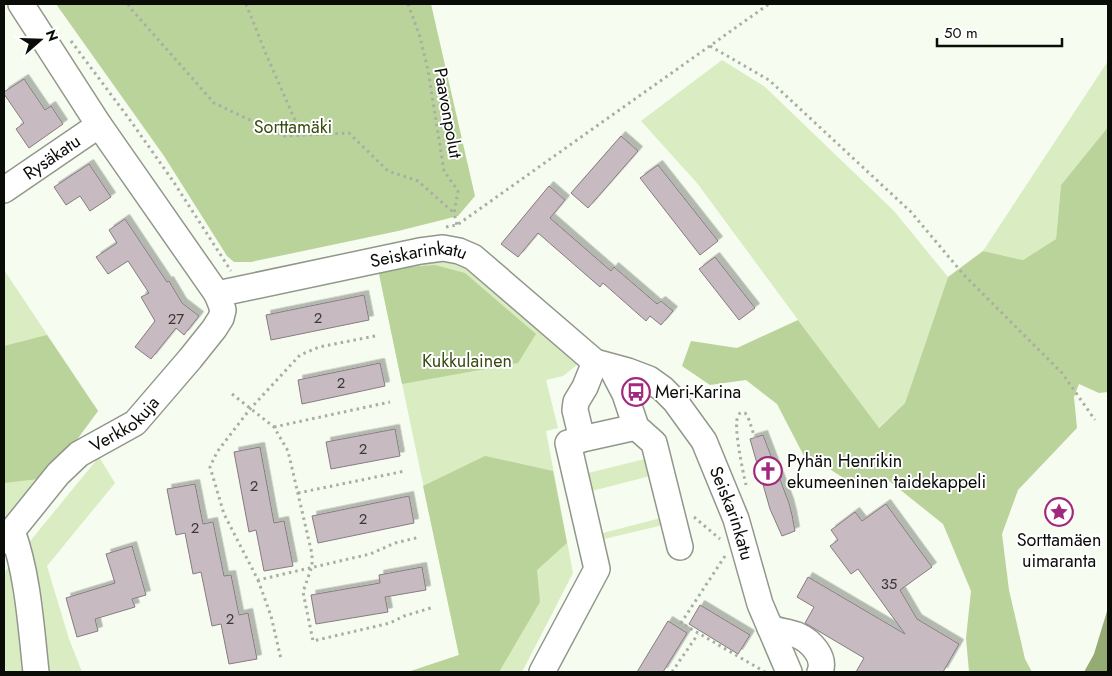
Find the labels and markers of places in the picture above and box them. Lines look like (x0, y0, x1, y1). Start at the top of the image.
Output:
bus stop icon: Meri-Karina (621, 377, 651, 407)
place label: Meri-Karina (655, 379, 741, 405)
place label: Pyhän Henrikin ekumeeninen taidekappeli (787, 448, 986, 495)
church icon: Pyhän Henrikin ekumeeninen taidekappeli (753, 456, 783, 486)
place icon: Sorttamäen uimaranta (1044, 497, 1074, 527)
place label: Sorttamäen uimaranta (1017, 527, 1101, 574)

